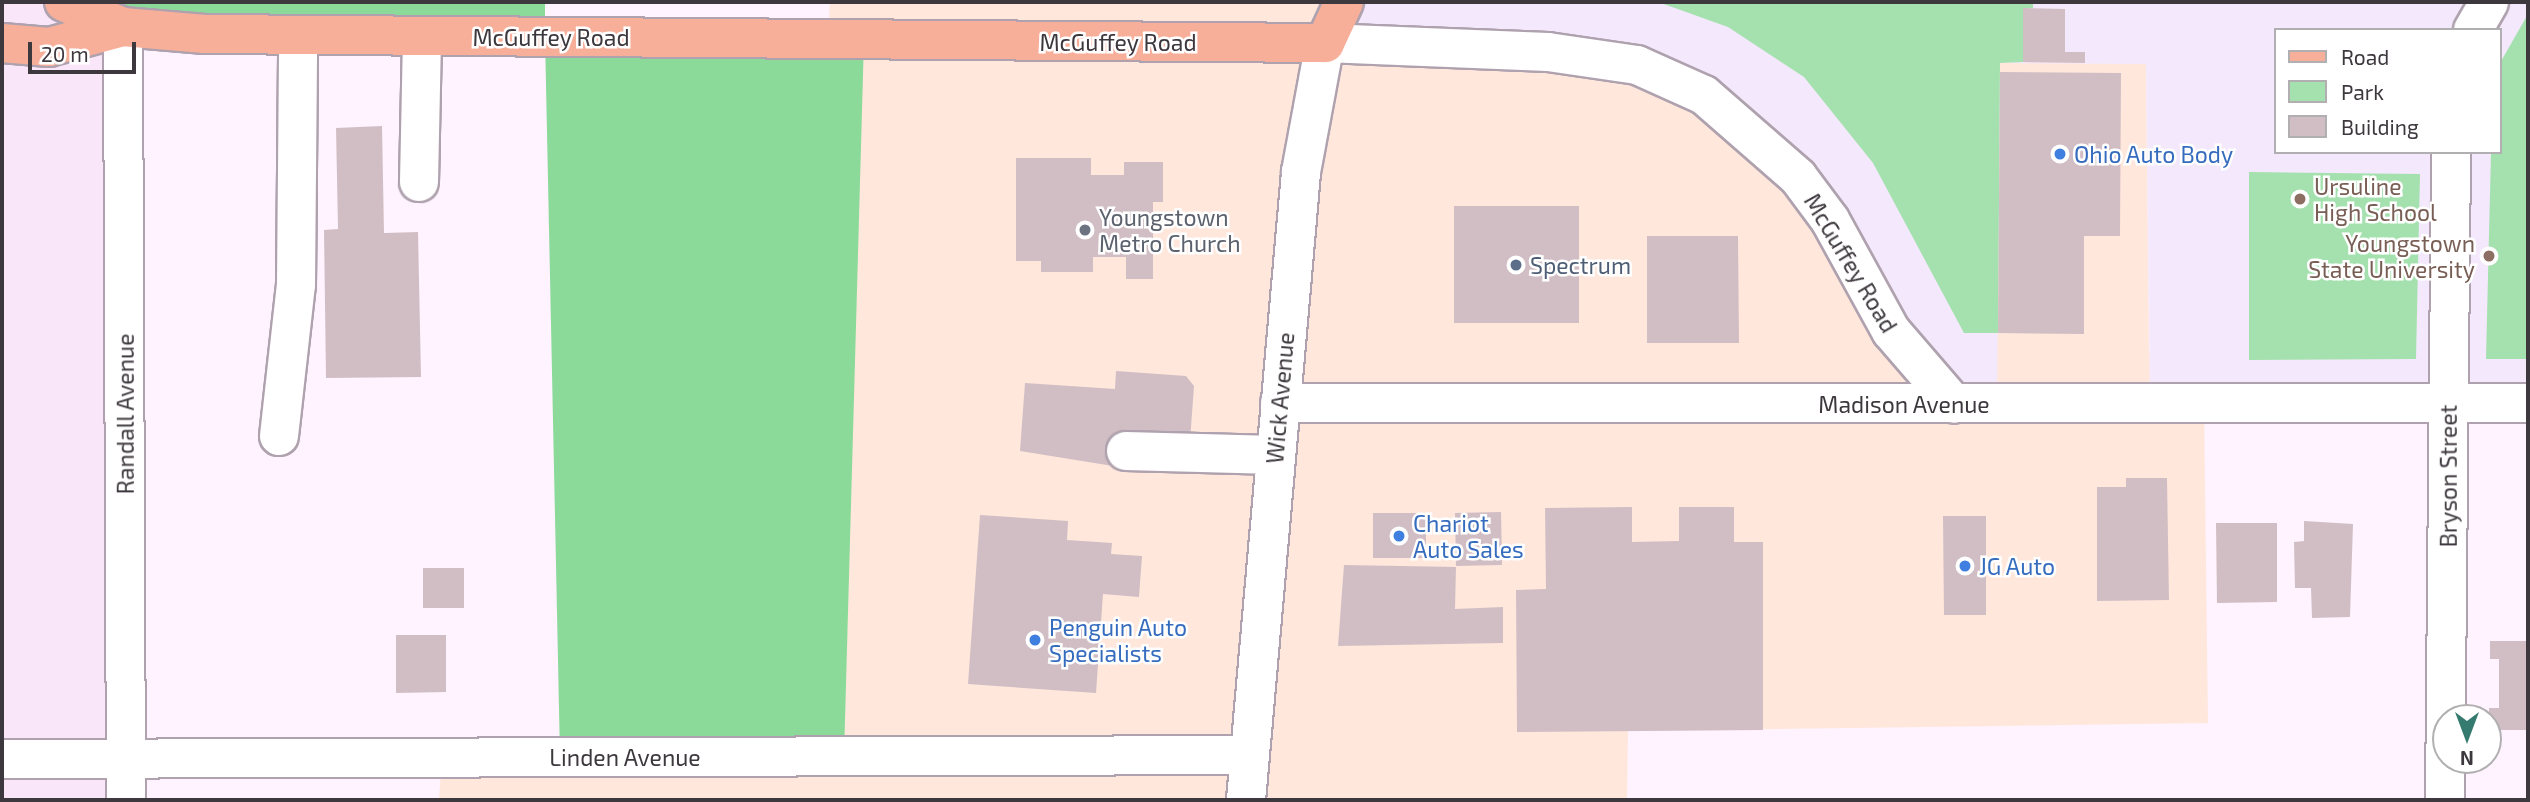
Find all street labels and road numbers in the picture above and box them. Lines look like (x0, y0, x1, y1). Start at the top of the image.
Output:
street label: McGuffey Road (472, 23, 630, 51)
street label: McGuffey Road (1039, 28, 1197, 56)
street label: McGuffey Road (1799, 188, 1903, 338)
street label: Wick Avenue (1260, 331, 1300, 465)
street label: Randall Avenue (111, 333, 139, 495)
street label: Madison Avenue (1818, 390, 1990, 418)
street label: Bryson Street (2434, 405, 2462, 547)
street label: Linden Avenue (549, 743, 701, 771)

